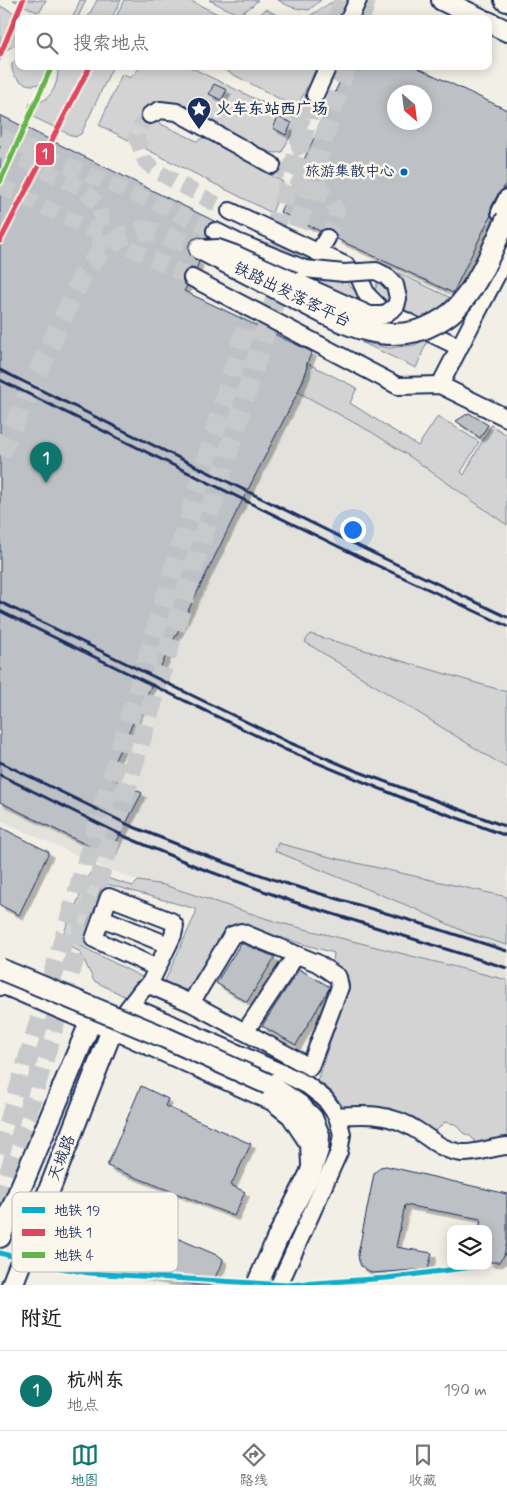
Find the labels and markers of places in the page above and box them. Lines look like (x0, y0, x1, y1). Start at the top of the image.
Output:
place icon: 火车东站西广场 (186, 96, 212, 130)
place label: 火车东站西广场 (216, 99, 328, 120)
place label: 旅游集散中心 (305, 162, 395, 182)
marker: 旅游集散中心 (399, 167, 409, 177)
pin: 1 (30, 442, 62, 483)

